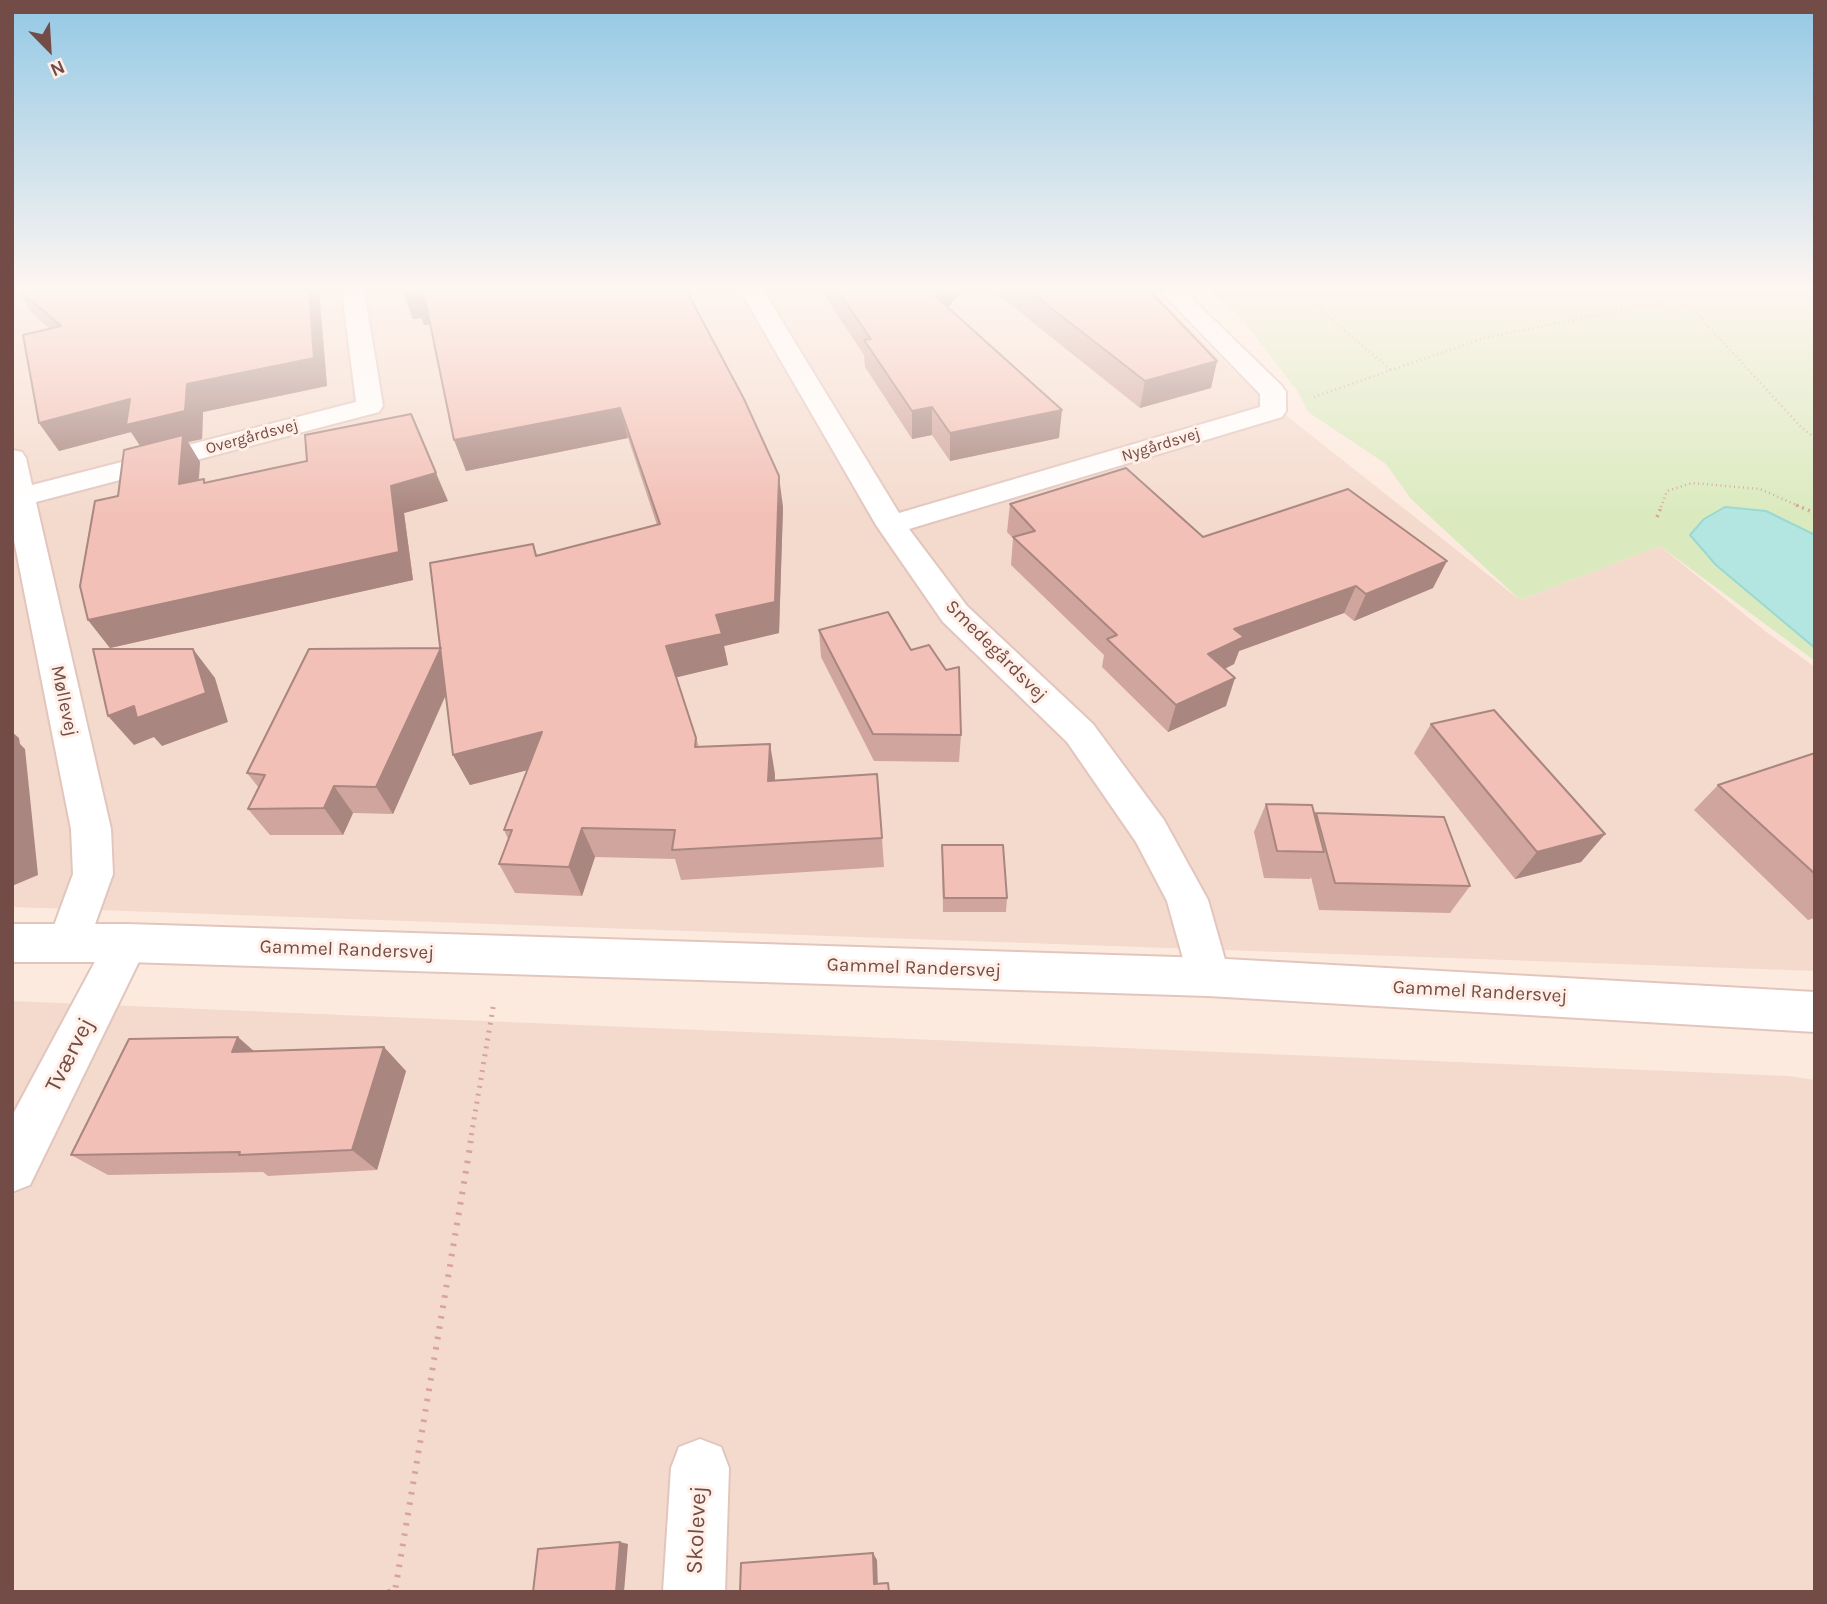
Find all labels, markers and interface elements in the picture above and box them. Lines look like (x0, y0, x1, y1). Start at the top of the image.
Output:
north arrow (14, 14, 84, 84)
text: N (47, 55, 68, 81)
street label: Overgårdsvej (204, 415, 300, 459)
street label: Nygårdsvej (1119, 424, 1203, 466)
street label: Smedegårdsvej (940, 595, 1052, 707)
street label: Møllevej (45, 663, 83, 739)
street label: Gammel Randersvej (259, 936, 435, 964)
street label: Gammel Randersvej (826, 954, 1002, 982)
street label: Gammel Randersvej (1392, 976, 1568, 1008)
street label: Tværvej (40, 1013, 100, 1097)
street label: Skolevej (681, 1485, 713, 1575)

